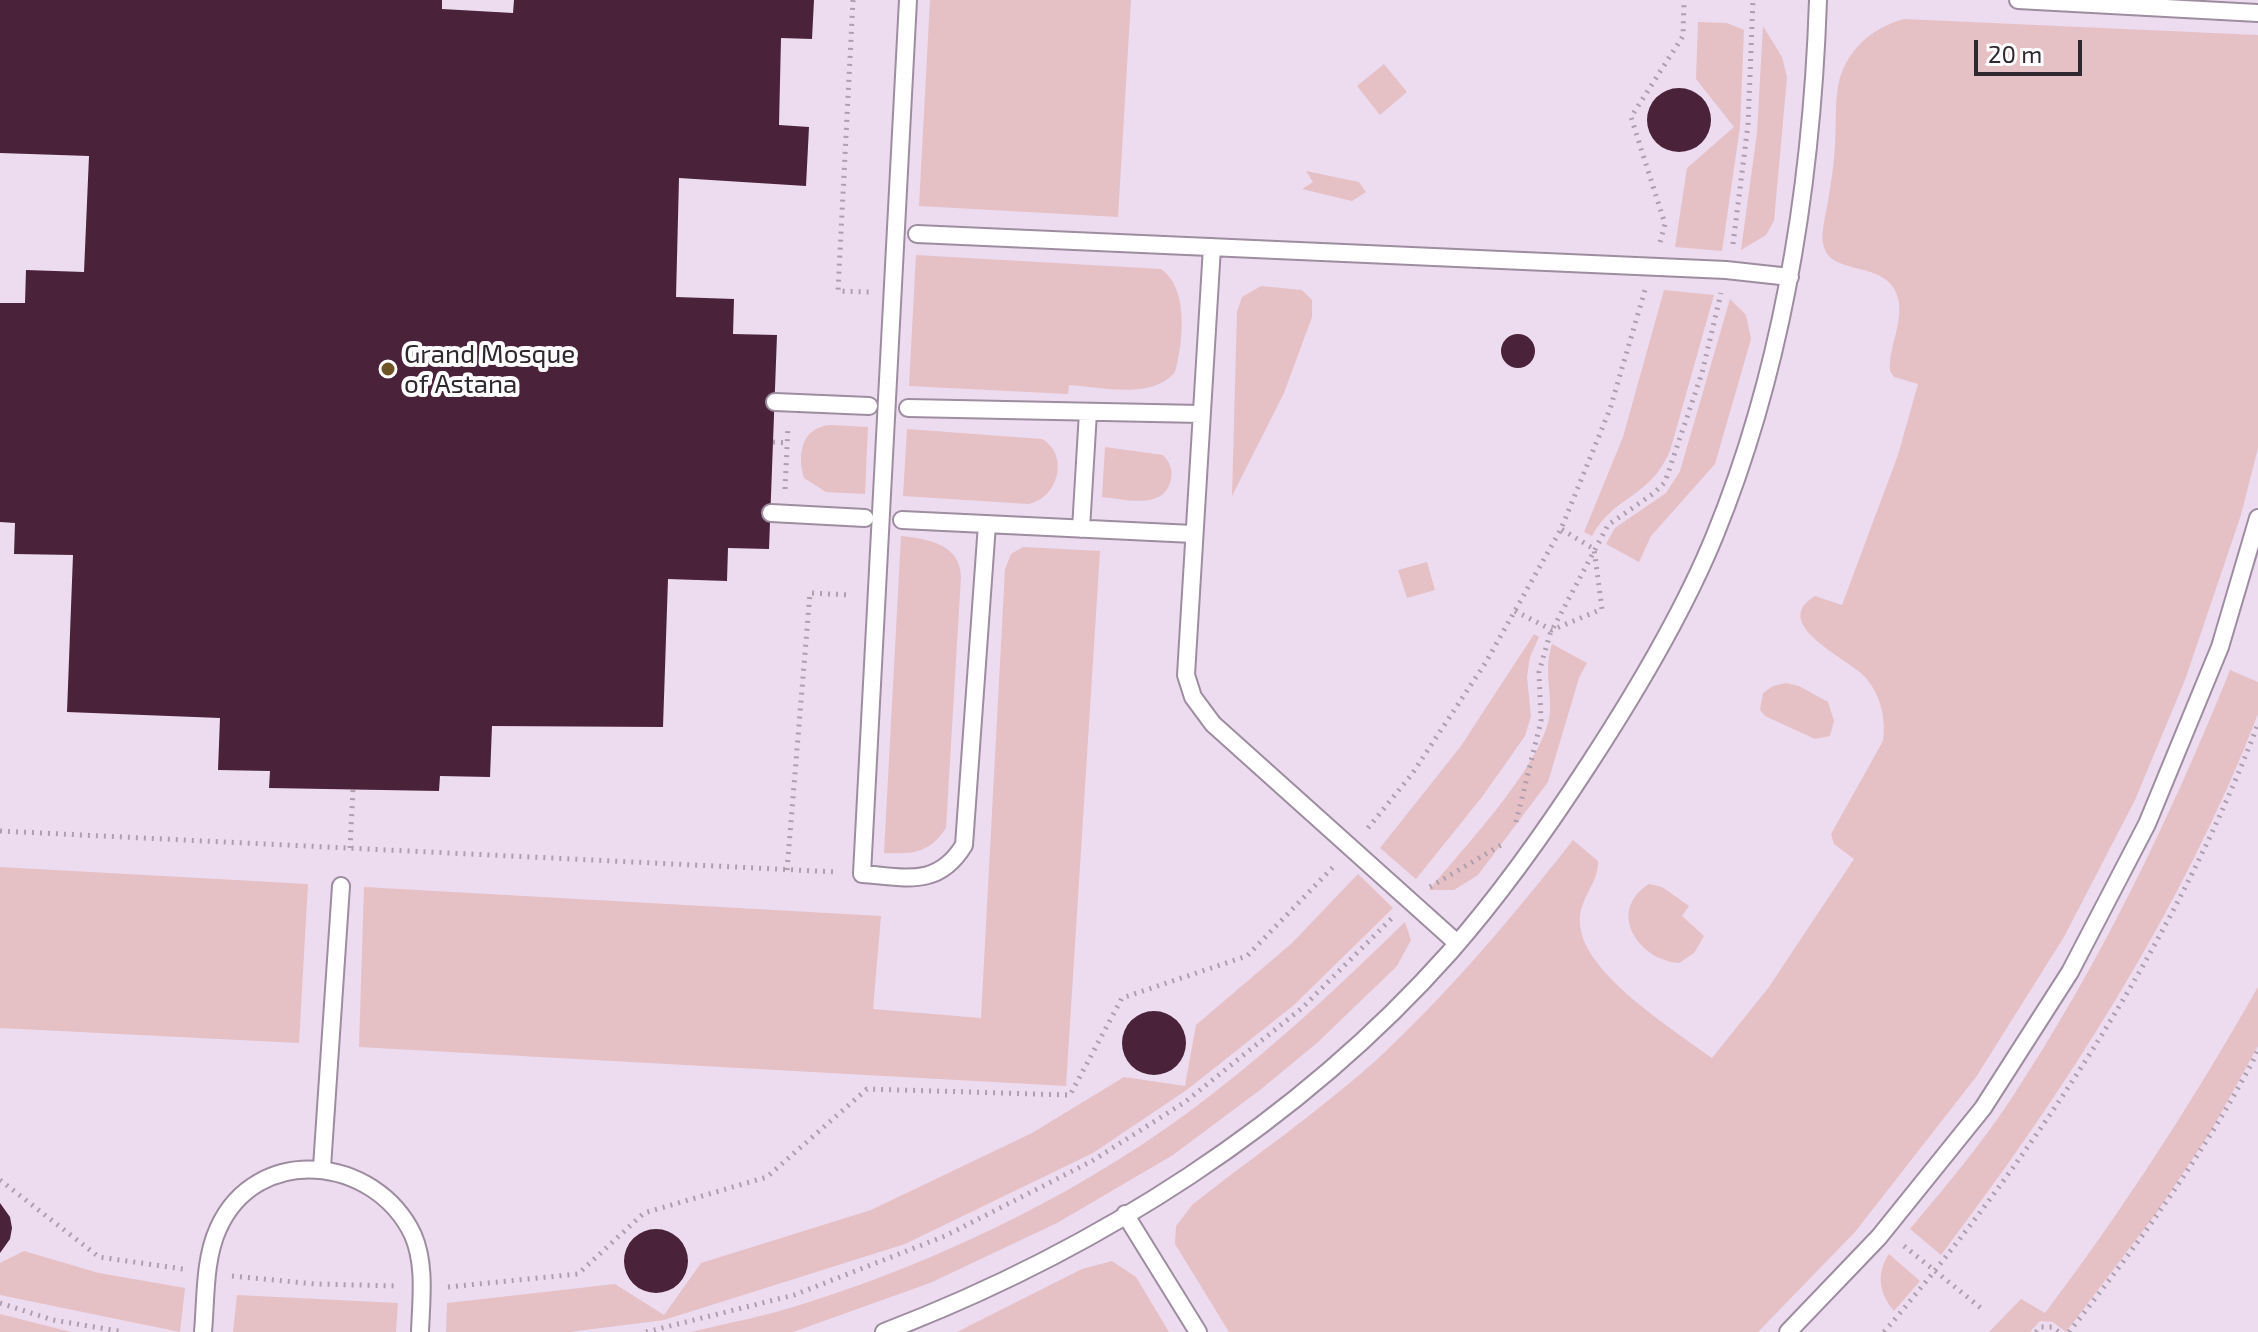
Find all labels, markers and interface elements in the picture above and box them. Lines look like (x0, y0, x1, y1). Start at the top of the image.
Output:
scale bar (1978, 24, 2086, 74)
text: 20 m (1988, 39, 2042, 68)
place label: Grand Mosque of Astana (404, 338, 575, 400)
marker: Grand Mosque of Astana (379, 360, 397, 378)

